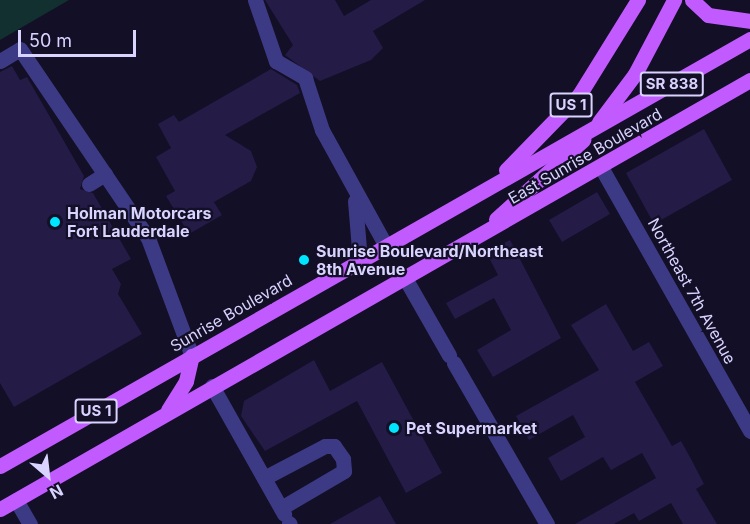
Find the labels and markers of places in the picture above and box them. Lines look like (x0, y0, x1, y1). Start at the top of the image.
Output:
place label: Holman Motorcars Fort Lauderdale (67, 203, 211, 241)
marker: Holman Motorcars Fort Lauderdale (48, 215, 62, 229)
place label: Sunrise Boulevard/Northeast 8th Avenue (316, 241, 543, 279)
marker: Sunrise Boulevard/Northeast 8th Avenue (297, 253, 311, 267)
place label: Pet Supermarket (406, 418, 537, 438)
marker: Pet Supermarket (387, 421, 401, 435)

